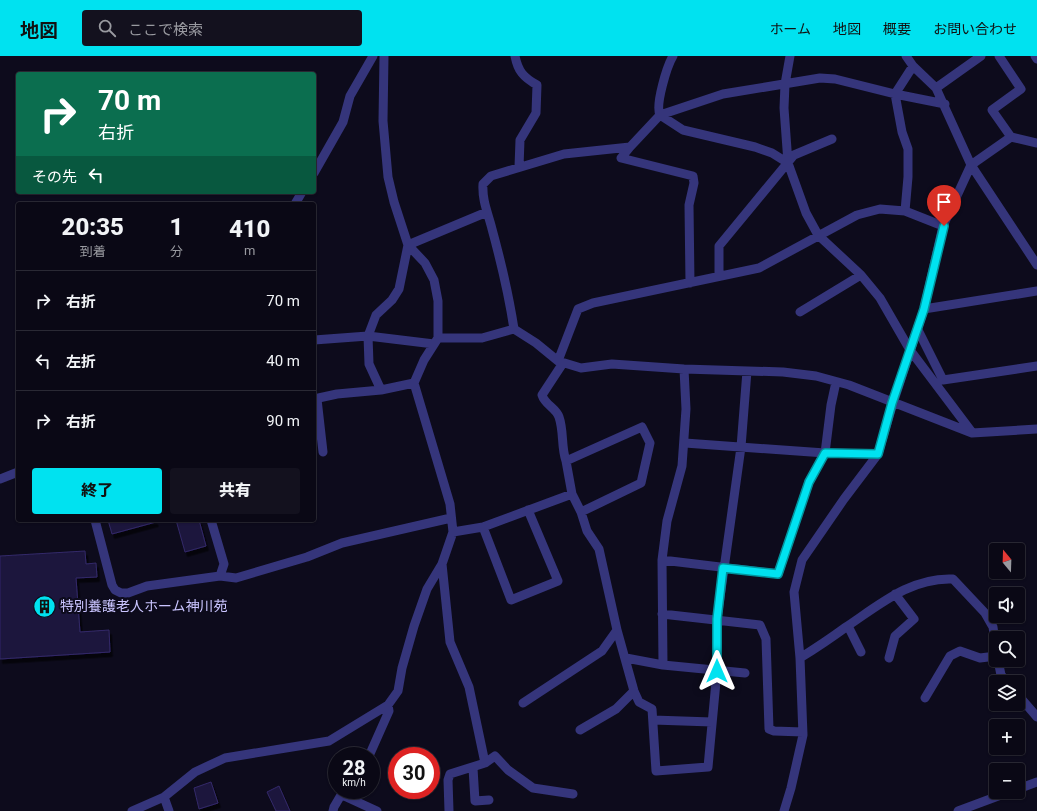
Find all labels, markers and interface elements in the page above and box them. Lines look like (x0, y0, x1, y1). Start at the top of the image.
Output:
search box (82, 10, 362, 46)
icon: search (96, 17, 118, 39)
text: 地図 (20, 19, 58, 42)
text: ここで検索 (128, 21, 203, 39)
text: ホーム (769, 21, 811, 37)
text: 地図 (833, 21, 861, 37)
text: 概要 (883, 21, 911, 37)
text: お問い合わせ (933, 21, 1017, 37)
text: 70 m (98, 84, 161, 117)
icon: right (32, 88, 84, 140)
text: 右折 (98, 122, 134, 143)
icon: left (85, 164, 107, 186)
text: その先 (32, 168, 77, 186)
pin (927, 185, 961, 226)
icon: arrive (933, 191, 955, 213)
text: 20:35 (62, 213, 124, 241)
text: 1 (169, 213, 183, 241)
text: 410 (229, 215, 270, 243)
text: m (244, 243, 255, 258)
text: 到着 (80, 244, 106, 259)
text: 分 (170, 244, 183, 259)
icon: right (32, 290, 54, 312)
text: 70 m (266, 292, 300, 310)
text: 右折 (66, 293, 96, 311)
icon: left (32, 350, 54, 372)
text: 40 m (266, 352, 300, 370)
text: 左折 (66, 353, 96, 371)
icon: right (32, 410, 54, 432)
text: 90 m (266, 412, 300, 430)
text: 右折 (66, 413, 96, 431)
button: 終了 (32, 468, 162, 514)
button: 共有 (170, 468, 300, 514)
north arrow (989, 543, 1025, 579)
map controls (989, 543, 1025, 799)
button: sound (989, 587, 1025, 623)
building icon: 特別養護老人ホーム神川苑 (32, 593, 58, 619)
place label: 特別養護老人ホーム神川苑 (60, 598, 228, 614)
button: search (989, 631, 1025, 667)
position arrow (696, 650, 738, 692)
button: layers (989, 675, 1025, 711)
button: + (989, 719, 1025, 755)
speed limit sign: 30 (388, 747, 440, 799)
text: 28 (343, 756, 365, 780)
button: − (989, 763, 1025, 799)
text: km/h (342, 777, 366, 788)

